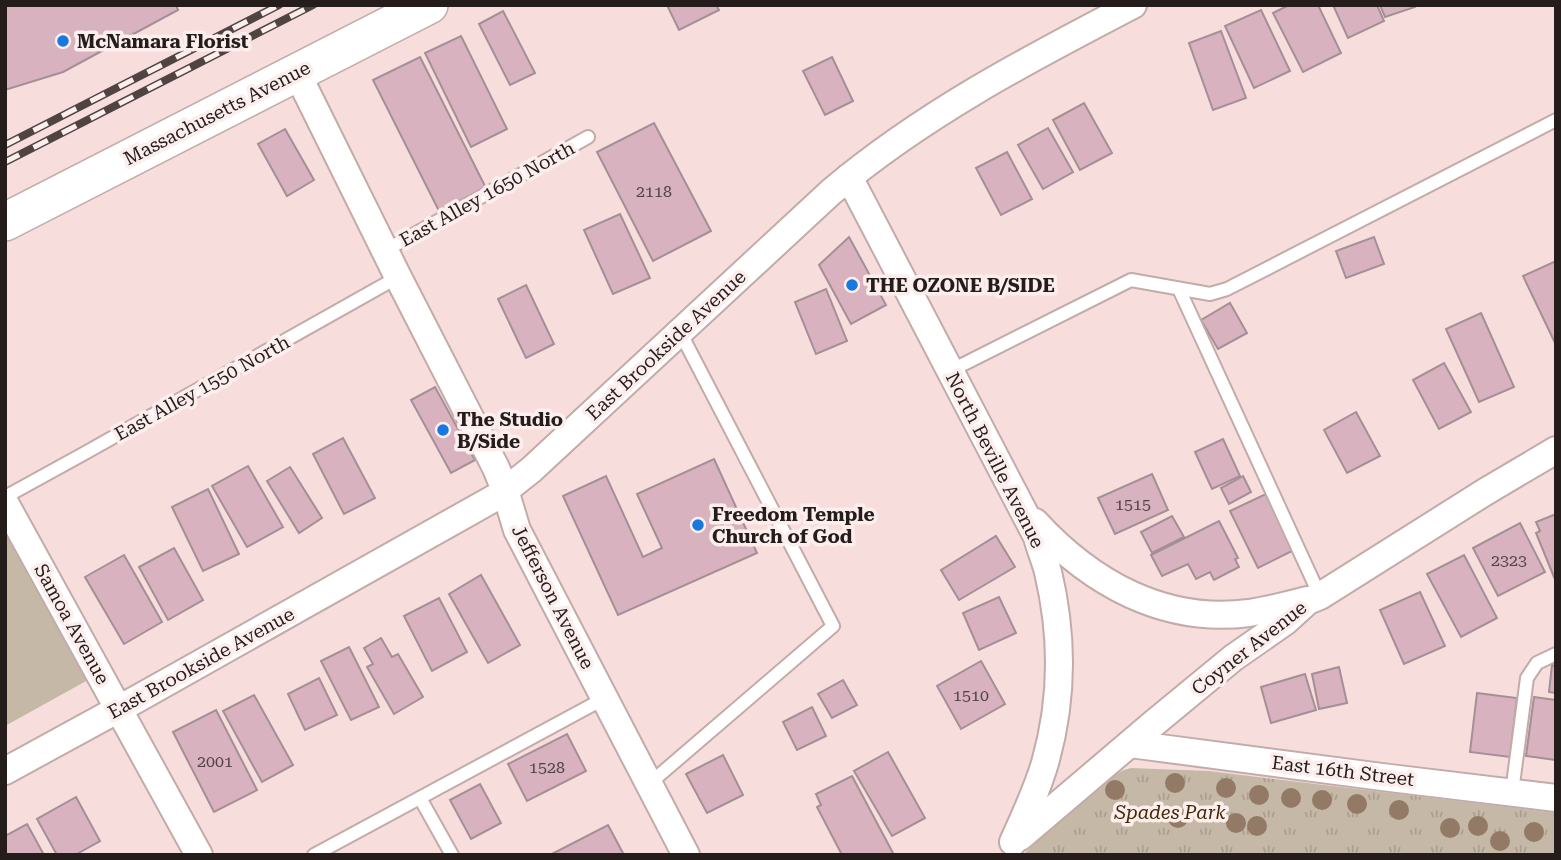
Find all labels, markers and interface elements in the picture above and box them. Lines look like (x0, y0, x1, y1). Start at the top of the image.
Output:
place label: McNamara Florist (77, 30, 249, 53)
marker: McNamara Florist (55, 33, 71, 49)
street label: Massachusetts Avenue (120, 56, 314, 170)
street label: East Alley 1650 North (395, 136, 579, 252)
house number: 2118 (636, 182, 672, 201)
street label: East Brookside Avenue (581, 265, 751, 425)
place label: THE OZONE B/SIDE (866, 274, 1055, 297)
marker: THE OZONE B/SIDE (844, 277, 860, 293)
street label: East Alley 1550 North (110, 330, 294, 446)
street label: North Beville Avenue (941, 368, 1049, 552)
place label: The Studio B/Side (457, 408, 563, 453)
marker: The Studio B/Side (435, 422, 451, 438)
house number: 1515 (1115, 495, 1151, 514)
place label: Freedom Temple Church of God (712, 503, 875, 548)
marker: Freedom Temple Church of God (690, 517, 706, 533)
street label: Jefferson Avenue (507, 521, 599, 673)
house number: 2323 (1491, 551, 1527, 570)
street label: Samoa Avenue (29, 560, 115, 688)
street label: Coyner Avenue (1187, 596, 1311, 700)
street label: East Brookside Avenue (104, 602, 298, 724)
house number: 1510 (953, 686, 989, 705)
street label: East 16th Street (1270, 751, 1416, 791)
house number: 2001 (197, 752, 233, 771)
house number: 1528 (529, 758, 565, 777)
park label: Spades Park (1114, 801, 1226, 824)

